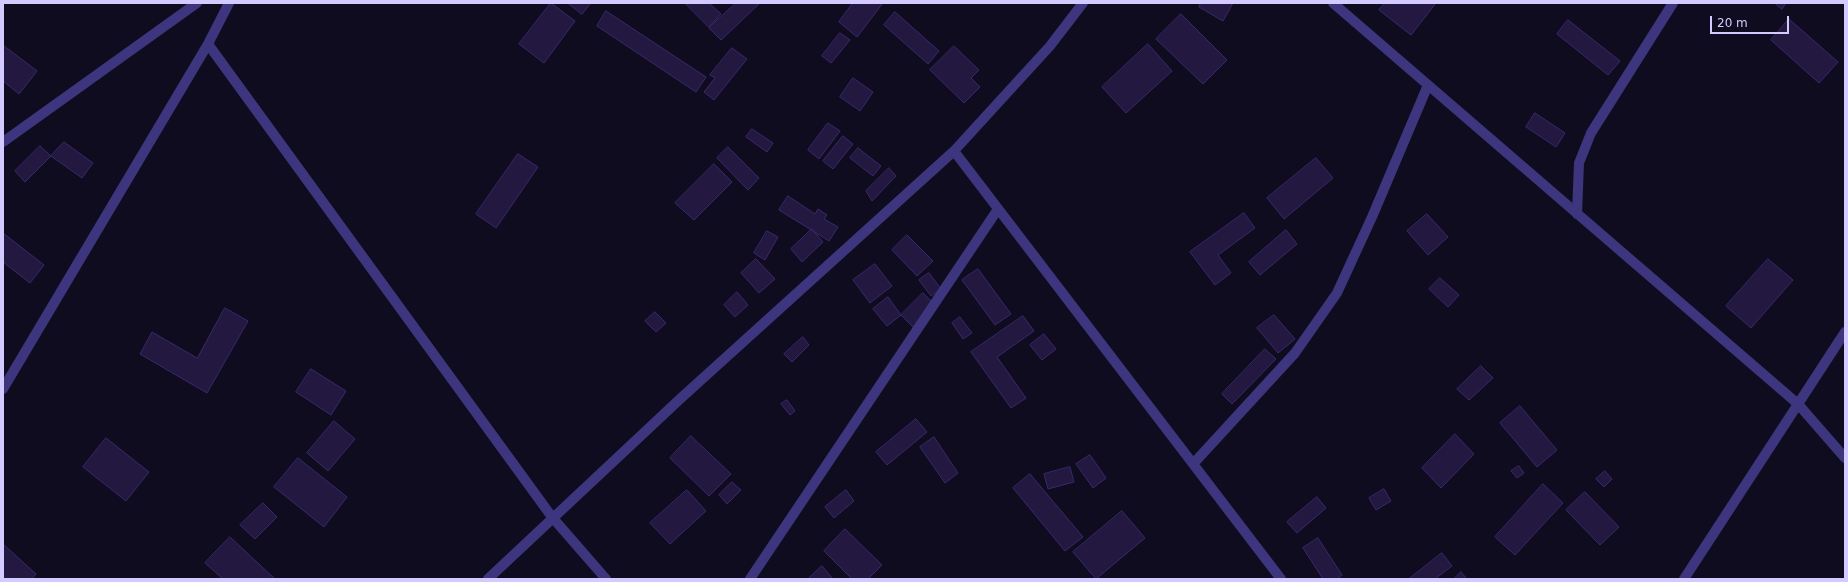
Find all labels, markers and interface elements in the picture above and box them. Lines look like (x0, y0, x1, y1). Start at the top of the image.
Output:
scale bar (1712, 8, 1791, 34)
text: 20 m (1717, 16, 1748, 30)

